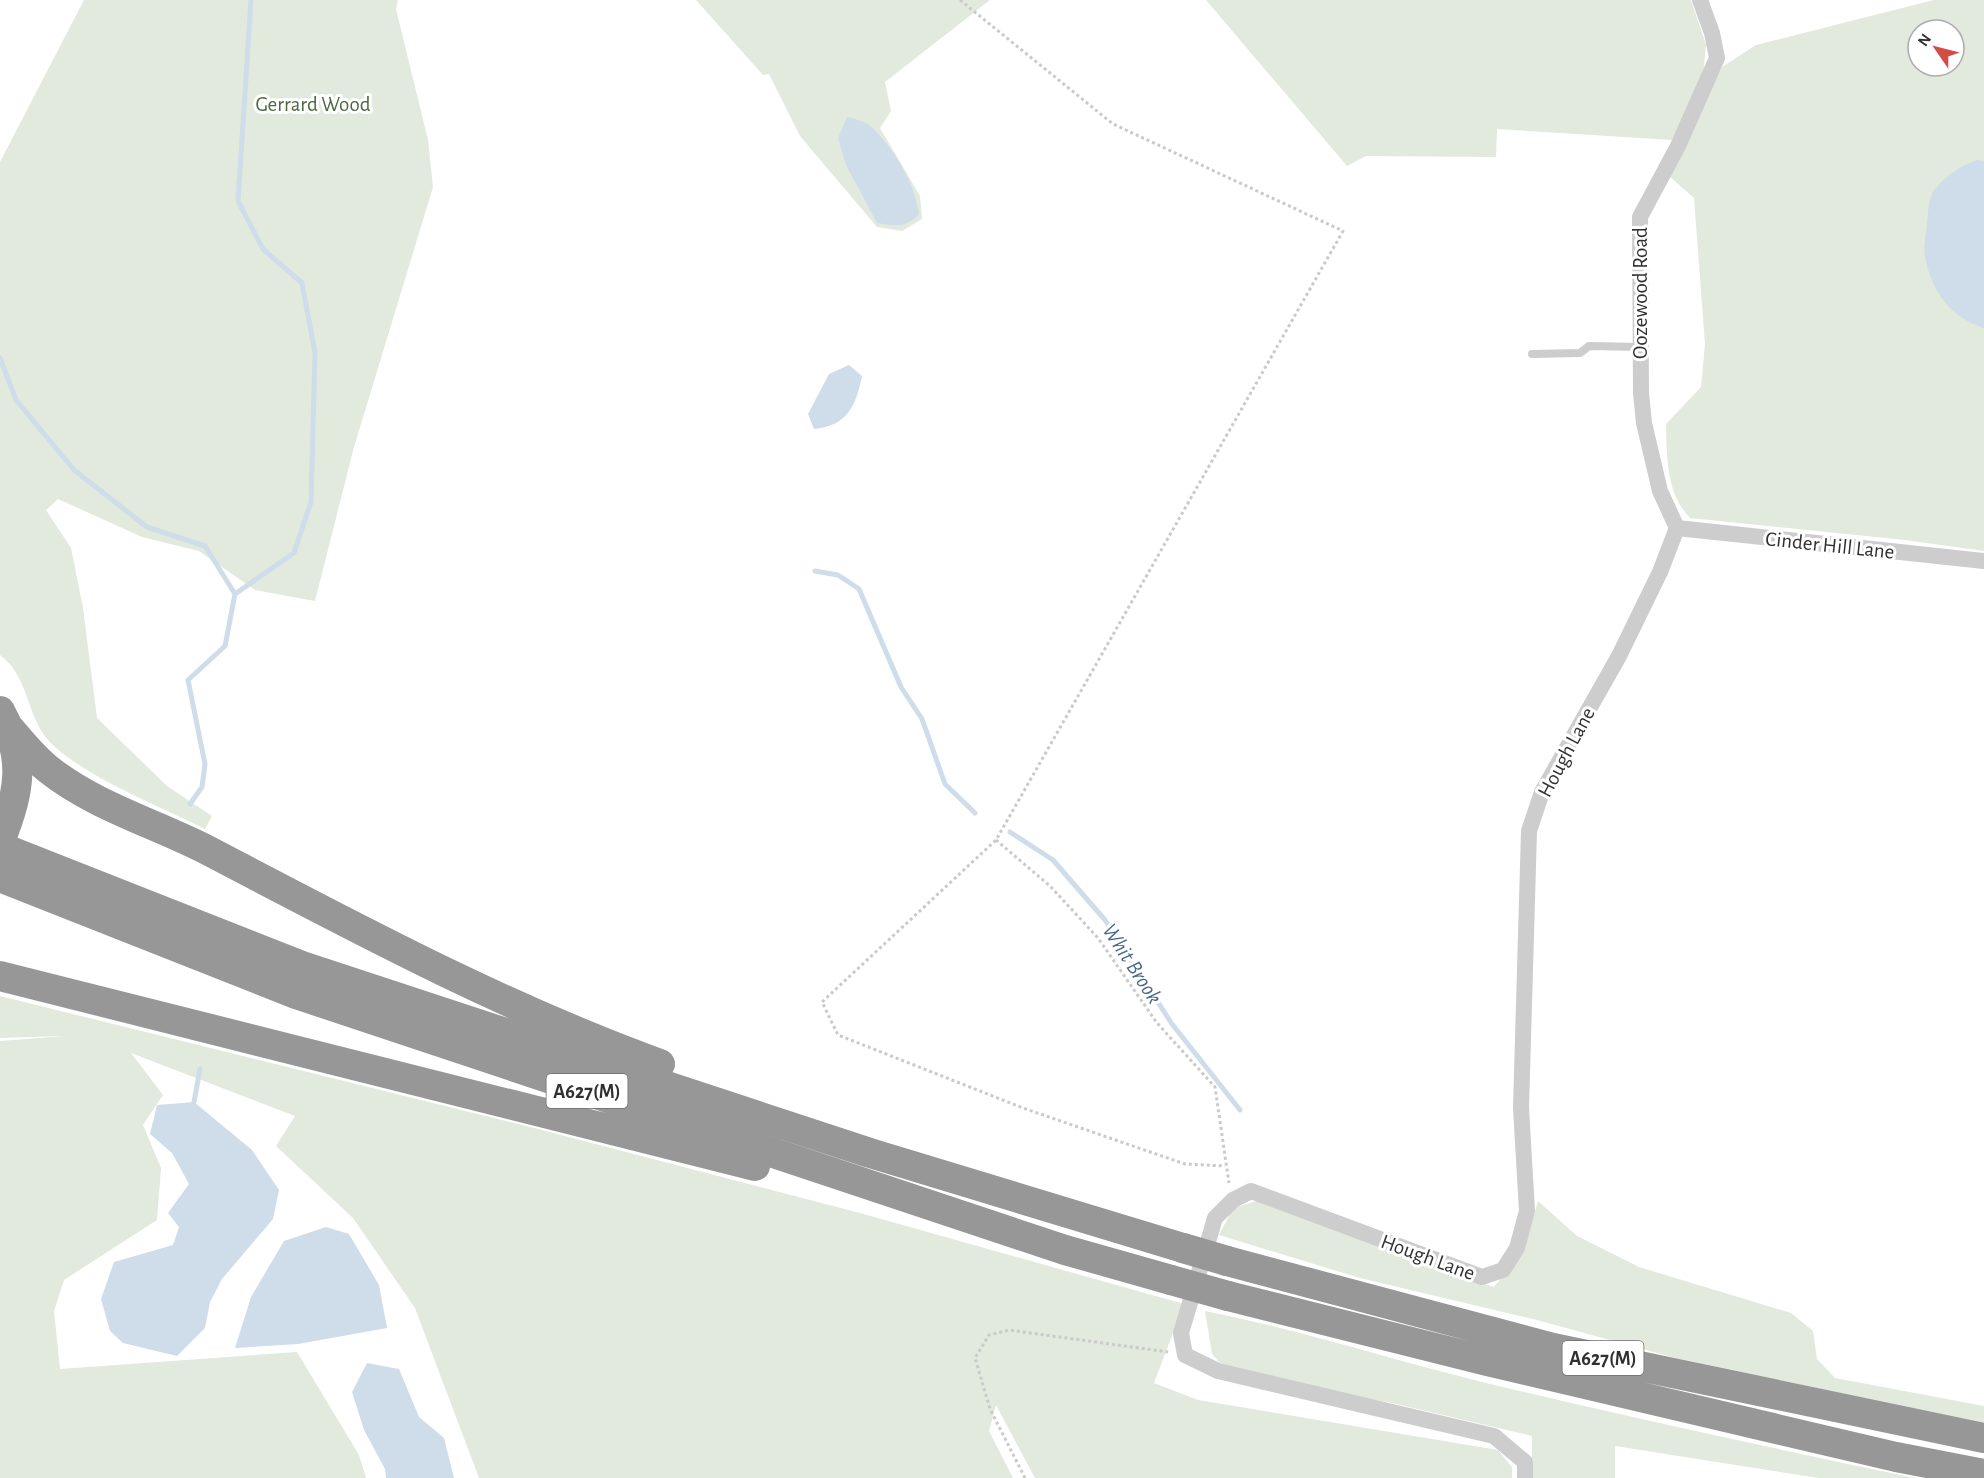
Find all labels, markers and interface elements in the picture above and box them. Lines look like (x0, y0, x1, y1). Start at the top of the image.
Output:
north arrow (1906, 18, 1966, 78)
text: N (1915, 31, 1934, 49)
park label: Gerrard Wood (255, 94, 371, 115)
street label: Oozewood Road (1630, 227, 1651, 359)
street label: Cinder Hill Lane (1764, 528, 1896, 563)
street label: Hough Lane (1534, 704, 1599, 801)
water label: Whit Brook (1098, 920, 1166, 1007)
road number: A627(M) (546, 1074, 628, 1108)
street label: Hough Lane (1378, 1231, 1478, 1284)
road number: A627(M) (1562, 1341, 1644, 1375)

